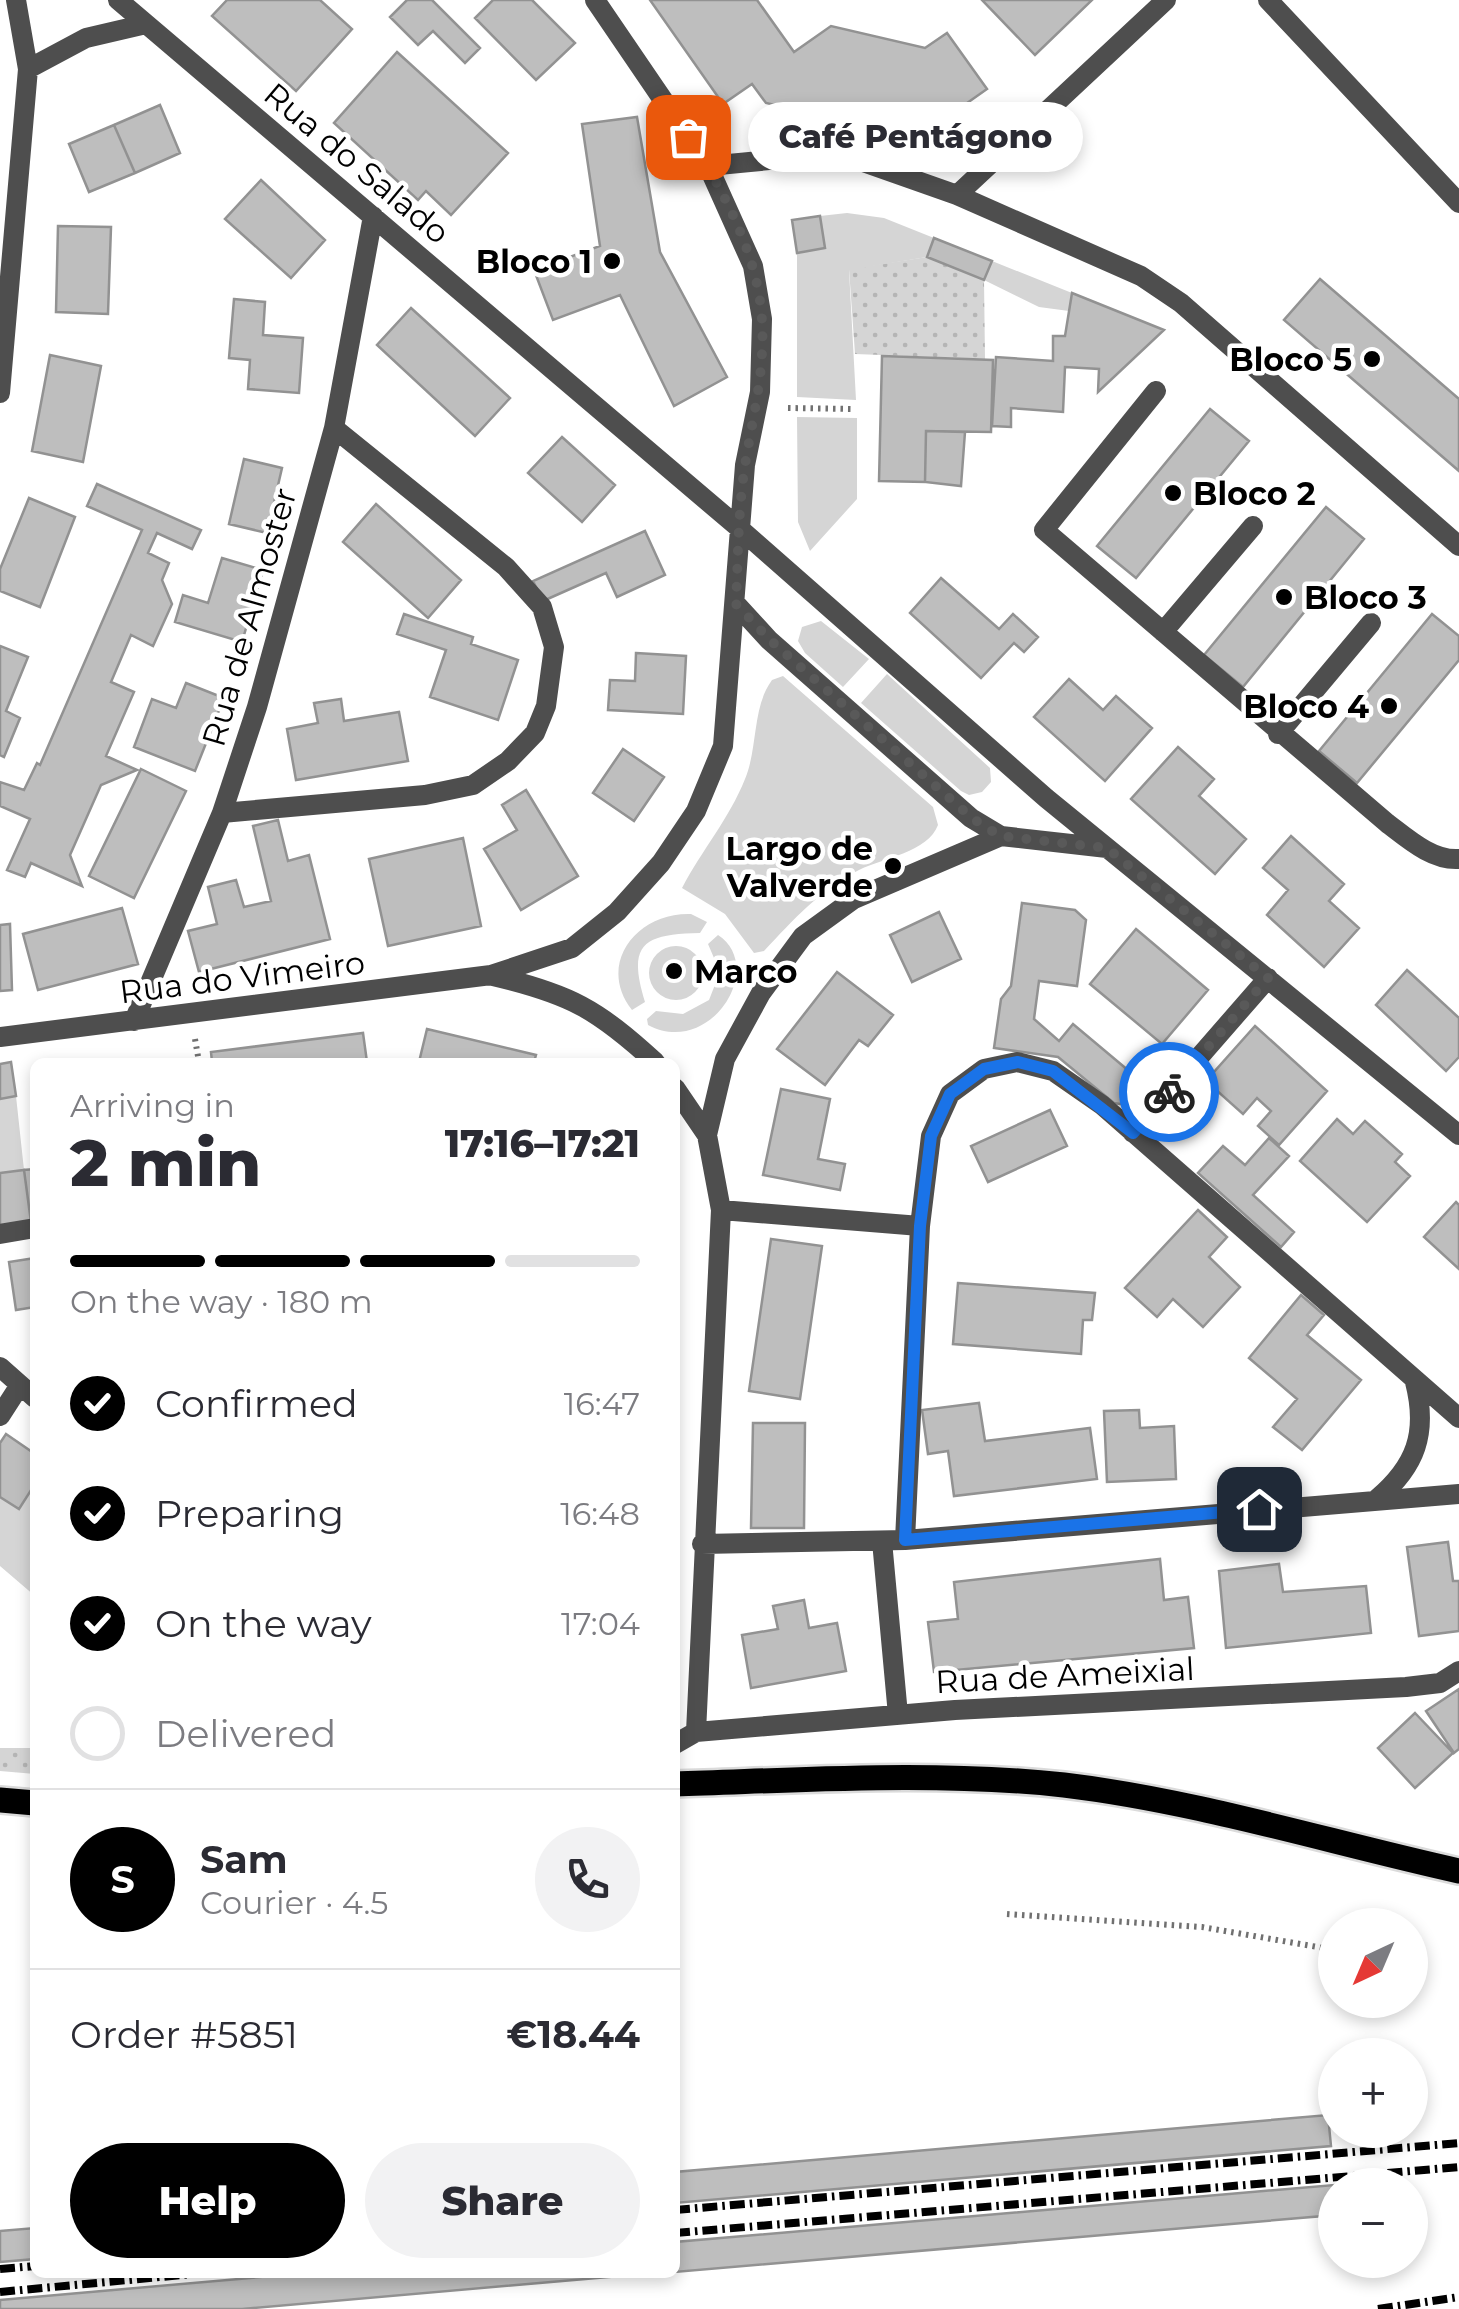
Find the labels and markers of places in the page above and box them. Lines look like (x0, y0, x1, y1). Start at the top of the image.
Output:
pin (646, 95, 731, 180)
callout: Café Pentágono (748, 102, 1083, 172)
place label: Bloco 1 (476, 242, 592, 281)
marker: Bloco 1 (601, 250, 623, 272)
place label: Bloco 5 (1229, 340, 1352, 379)
marker: Bloco 5 (1361, 348, 1383, 370)
place label: Bloco 2 (1193, 474, 1316, 513)
marker: Bloco 2 (1162, 482, 1184, 504)
place label: Bloco 3 (1304, 578, 1427, 617)
marker: Bloco 3 (1273, 586, 1295, 608)
place label: Bloco 4 (1243, 687, 1369, 726)
marker: Bloco 4 (1378, 695, 1400, 717)
place label: Largo de Valverde (726, 829, 873, 905)
marker: Largo de Valverde (882, 855, 904, 877)
place label: Marco (694, 952, 797, 991)
marker: Marco (663, 960, 685, 982)
pin (1217, 1467, 1302, 1552)

